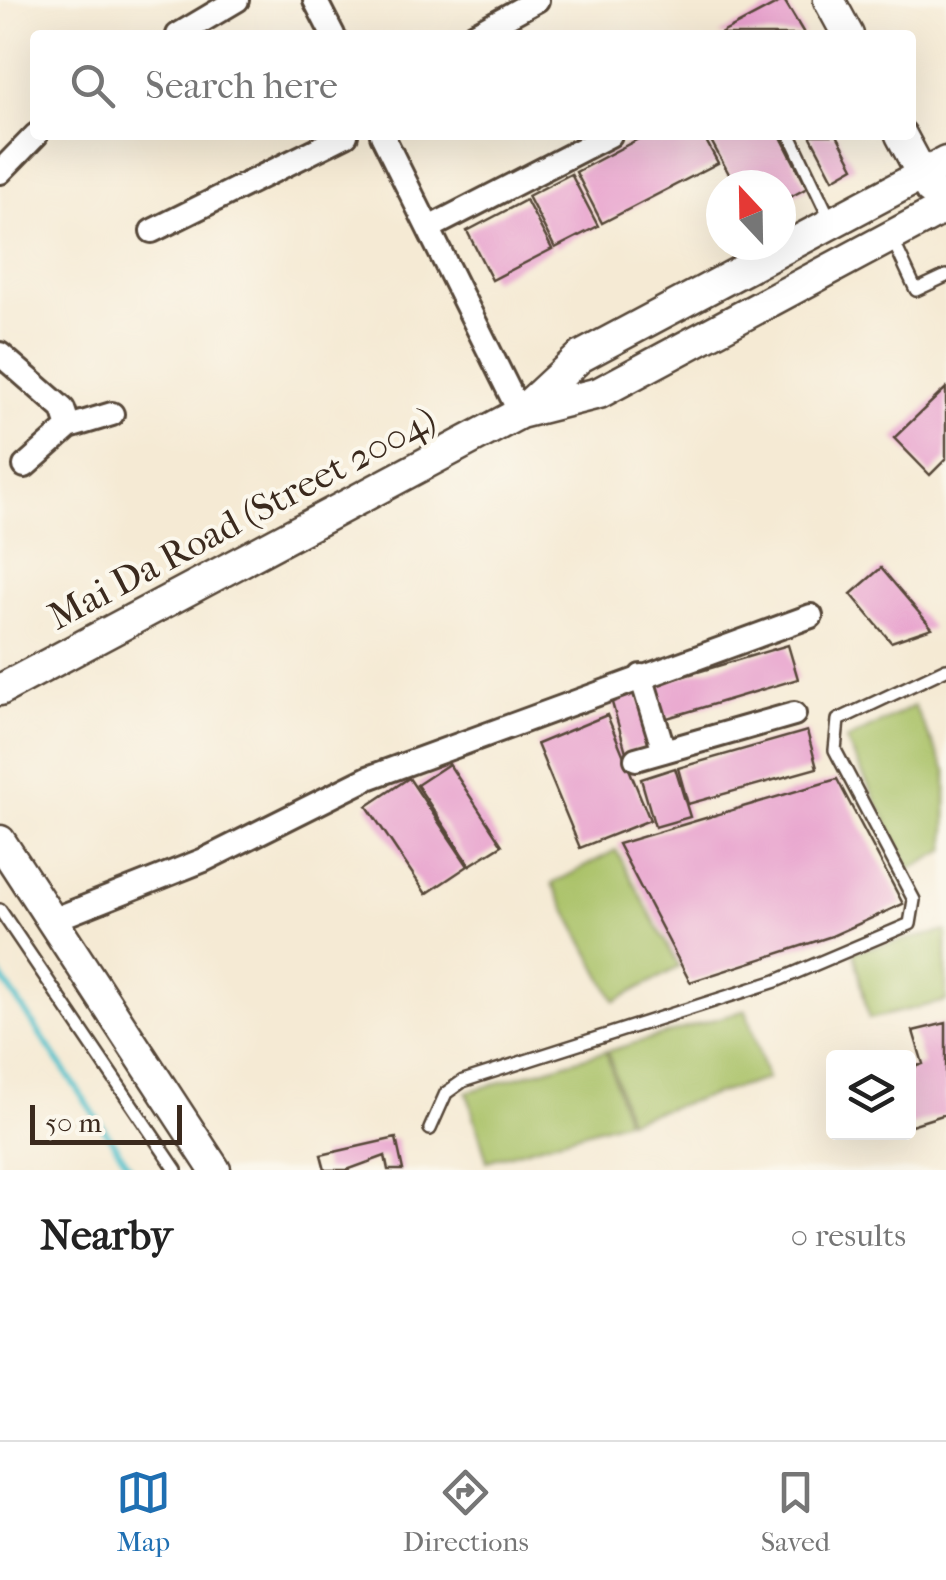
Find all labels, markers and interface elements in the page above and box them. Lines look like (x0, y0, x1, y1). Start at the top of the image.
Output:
search box (30, 30, 916, 140)
icon: search (65, 58, 120, 113)
text: Search here (145, 63, 338, 108)
north arrow (706, 170, 796, 260)
street label: Mai Da Road (Street 2004) (41, 397, 443, 639)
map controls (826, 1050, 916, 1140)
button: layers (826, 1050, 916, 1140)
scale bar (30, 1100, 182, 1144)
text: 50 m (45, 1106, 102, 1139)
text: Nearby (40, 1211, 172, 1260)
text: 0 results (790, 1217, 906, 1254)
tab: Map (116, 1465, 171, 1558)
tab: Directions (403, 1465, 529, 1558)
tab: Saved (761, 1465, 830, 1558)

